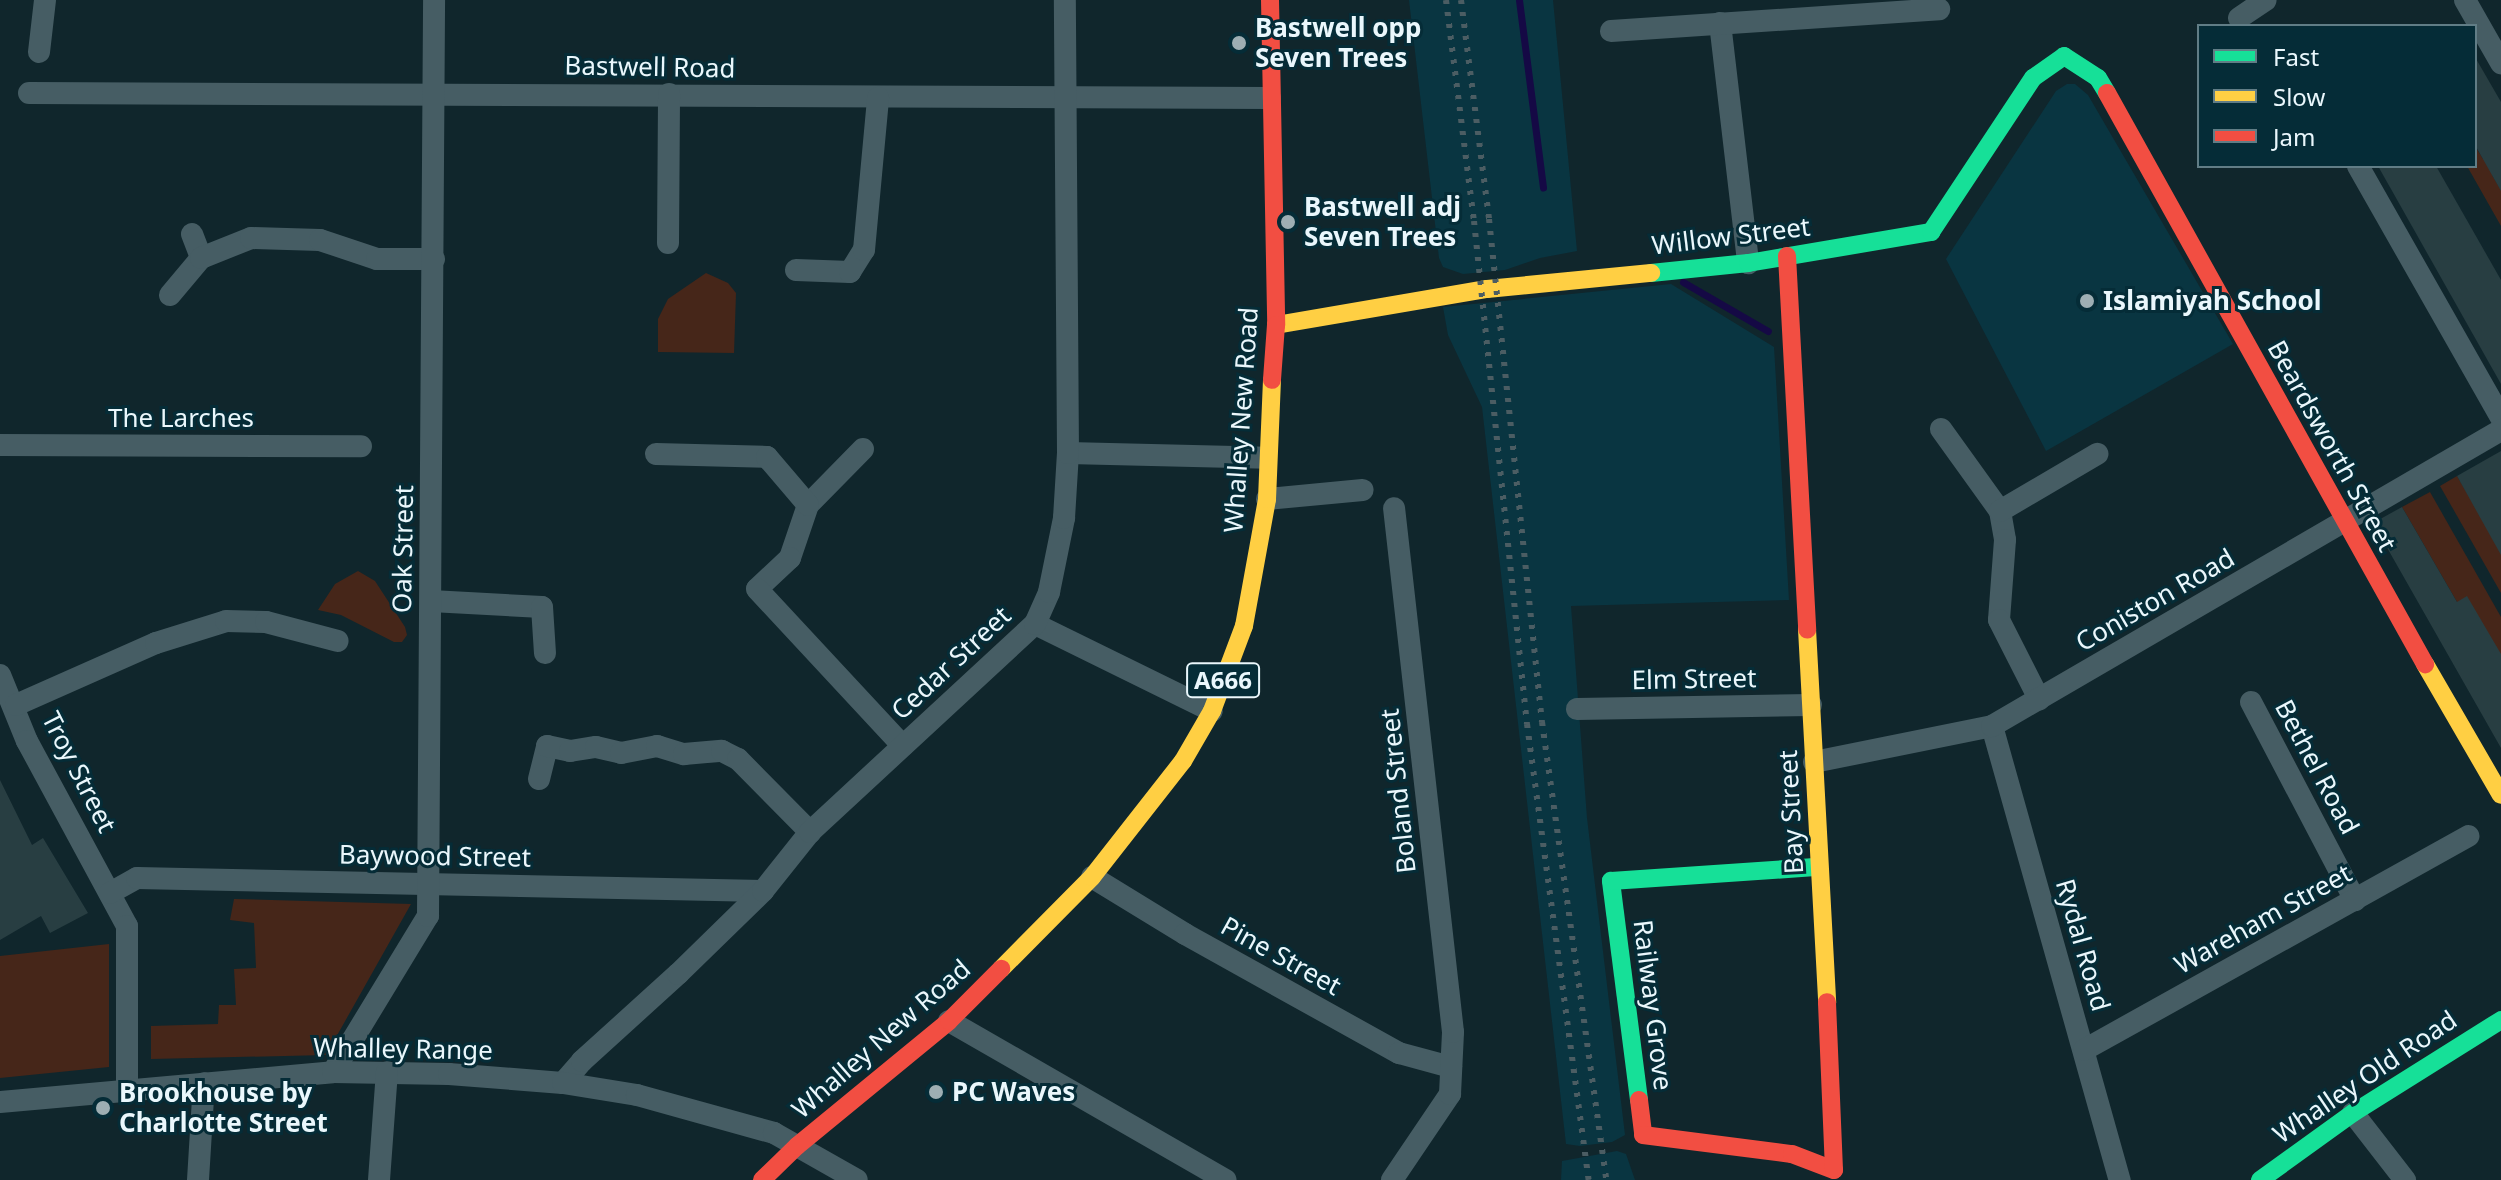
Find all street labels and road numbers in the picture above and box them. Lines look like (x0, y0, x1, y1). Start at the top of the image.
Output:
street label: Bastwell Road (564, 50, 736, 84)
street label: Willow Street (1650, 211, 1812, 261)
street label: Whalley New Road (1218, 306, 1264, 534)
street label: Beardsworth Street (2261, 335, 2403, 557)
street label: The Larches (108, 402, 254, 434)
street label: Oak Street (386, 485, 420, 613)
street label: Coniston Road (2070, 542, 2240, 658)
street label: Cedar Street (885, 600, 1017, 726)
road number: A666 (1185, 660, 1261, 700)
street label: Elm Street (1631, 662, 1757, 696)
street label: Bethel Road (2269, 695, 2365, 839)
street label: Troy Street (35, 706, 123, 838)
street label: Boland Street (1374, 707, 1422, 875)
street label: Bay Street (1772, 749, 1810, 875)
street label: Baywood Street (339, 839, 531, 873)
street label: Wareham Street (2169, 857, 2357, 981)
street label: Rydal Road (2049, 875, 2117, 1015)
street label: Pine Street (1215, 910, 1347, 1002)
street label: Railway Grove (1627, 918, 1679, 1092)
street label: Whalley New Road (785, 953, 977, 1125)
street label: Whalley Old Road (2267, 1004, 2463, 1150)
street label: Whalley Range (313, 1032, 493, 1066)

